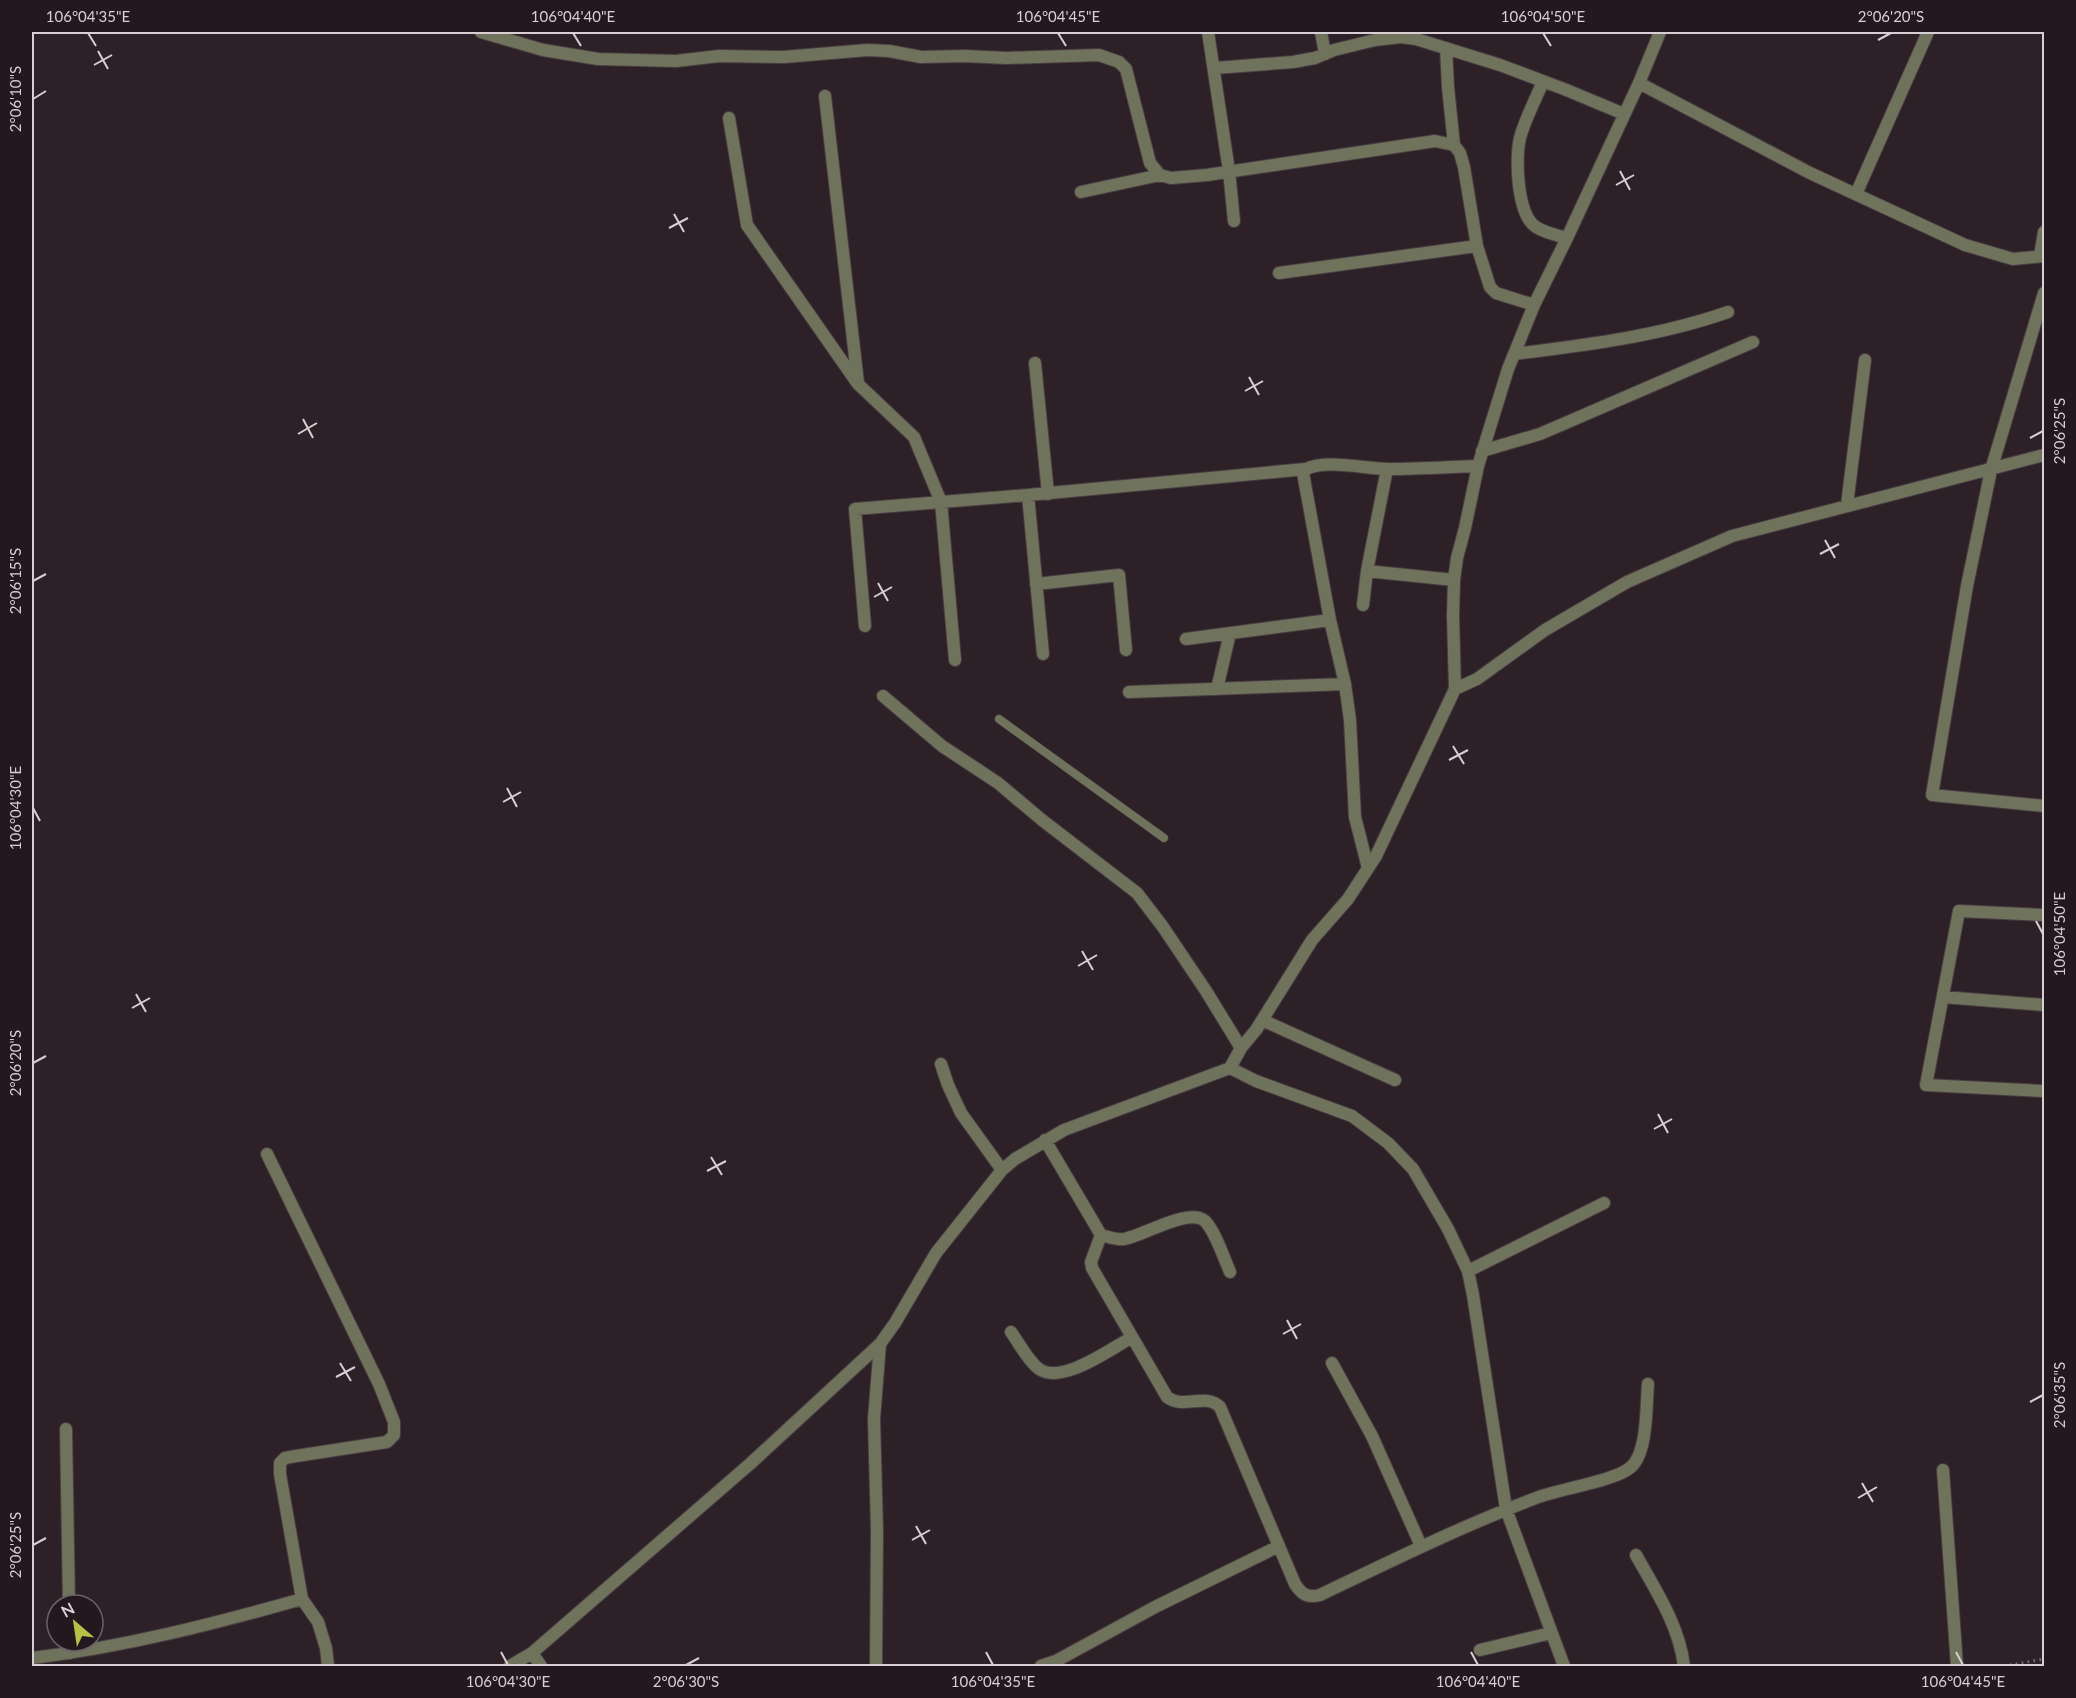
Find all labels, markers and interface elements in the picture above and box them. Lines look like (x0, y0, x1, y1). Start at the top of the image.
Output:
text: 106°04'35"E (46, 7, 130, 25)
text: 106°04'40"E (531, 7, 615, 25)
text: 106°04'45"E (1016, 7, 1100, 25)
text: 106°04'50"E (1501, 7, 1585, 25)
text: 2°06'20"S (1858, 7, 1924, 25)
text: 2°06'10"S (6, 66, 24, 132)
text: 2°06'25"S (2050, 398, 2068, 464)
text: 2°06'15"S (6, 548, 24, 614)
text: 106°04'30"E (6, 766, 24, 850)
text: 106°04'50"E (2050, 892, 2068, 976)
text: 2°06'20"S (6, 1030, 24, 1096)
text: 2°06'35"S (2050, 1362, 2068, 1428)
text: 2°06'25"S (6, 1512, 24, 1578)
north arrow (45, 1593, 105, 1653)
text: N (57, 1598, 77, 1621)
text: 106°04'30"E (466, 1672, 550, 1690)
text: 2°06'30"S (653, 1672, 719, 1690)
text: 106°04'35"E (951, 1672, 1035, 1690)
text: 106°04'40"E (1436, 1672, 1520, 1690)
text: 106°04'45"E (1921, 1672, 2005, 1690)

